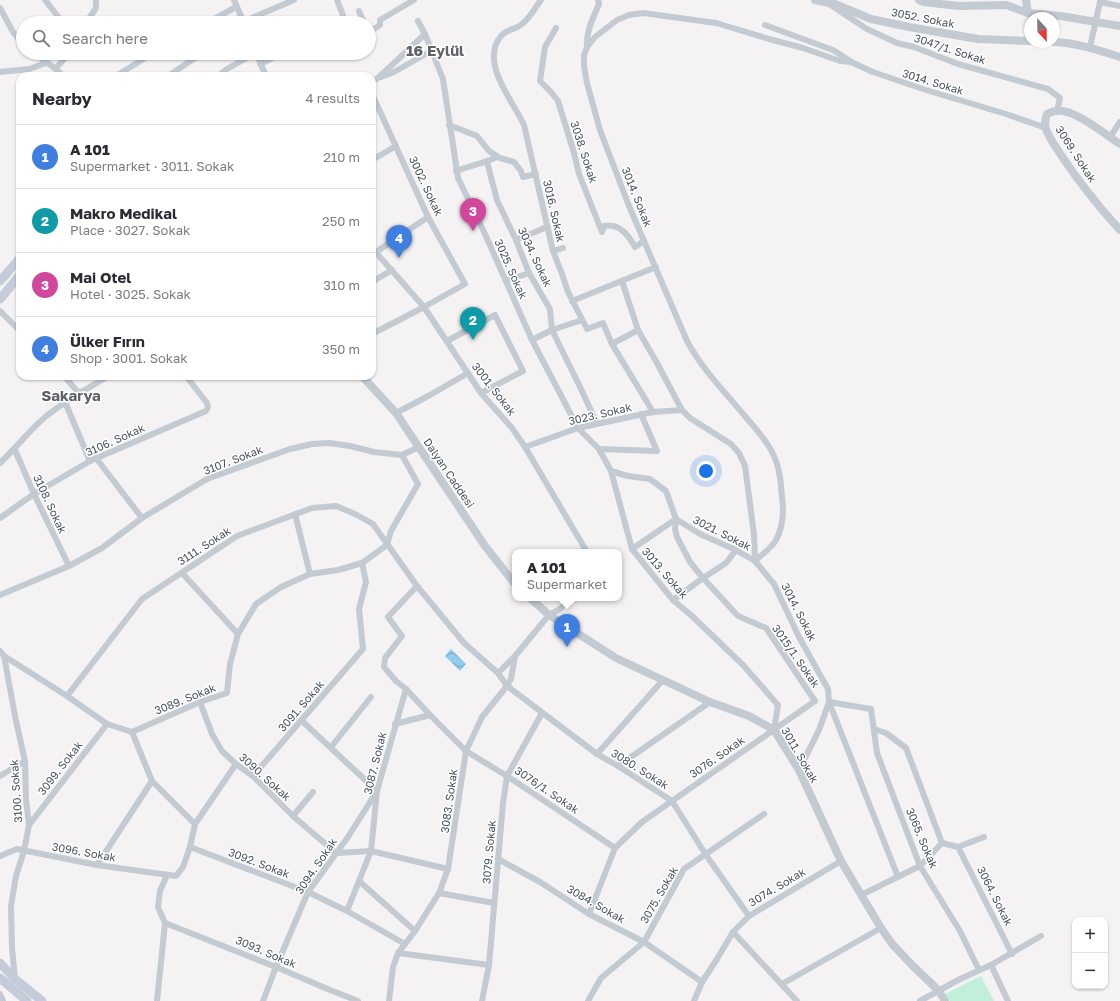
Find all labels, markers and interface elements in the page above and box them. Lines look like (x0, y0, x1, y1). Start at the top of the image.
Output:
street label: 3052. Sokak (890, 5, 956, 30)
north arrow (1024, 12, 1060, 48)
search box (16, 16, 376, 60)
icon: search (30, 27, 52, 49)
text: Search here (62, 29, 148, 47)
street label: 3047/1. Sokak (913, 31, 988, 66)
district label: 16 Eylül (406, 41, 464, 59)
street label: 3014. Sokak (901, 66, 965, 97)
text: Nearby (32, 88, 92, 109)
text: 4 results (306, 90, 360, 106)
street label: 3038. Sokak (568, 119, 601, 185)
street label: 3069. Sokak (1053, 123, 1100, 184)
text: A 101 (70, 140, 110, 158)
text: 1 (42, 149, 48, 165)
text: 210 m (323, 149, 360, 165)
street label: 3002. Sokak (407, 154, 446, 218)
text: Supermarket · 3011. Sokak (70, 158, 234, 174)
street label: 3014. Sokak (620, 165, 655, 229)
street label: 3016. Sokak (541, 178, 568, 243)
pin: 3 (460, 198, 486, 231)
text: Makro Medikal (70, 204, 177, 222)
text: 2 (41, 213, 49, 229)
text: 250 m (322, 213, 360, 229)
text: Place · 3027. Sokak (70, 222, 190, 238)
pin: 4 (386, 225, 412, 258)
street label: 3034. Sokak (516, 225, 555, 289)
street label: 3025. Sokak (492, 237, 530, 301)
text: Mai Otel (70, 268, 131, 286)
text: 3 (41, 277, 49, 293)
text: 310 m (323, 277, 360, 293)
text: Hotel · 3025. Sokak (70, 286, 191, 302)
pin: 2 (460, 307, 486, 340)
text: Ülker Fırın (70, 332, 145, 350)
text: 4 (41, 341, 49, 357)
text: 350 m (322, 341, 360, 357)
text: Shop · 3001. Sokak (70, 350, 188, 366)
street label: 3001. Sokak (470, 360, 519, 418)
district label: Sakarya (41, 386, 101, 404)
street label: 3023. Sokak (567, 400, 633, 427)
street label: 3106. Sokak (83, 421, 146, 458)
street label: Dalyan Caddesi (421, 435, 478, 510)
street label: 3107. Sokak (201, 442, 264, 477)
your location (696, 461, 716, 481)
street label: 3108. Sokak (31, 472, 70, 535)
street label: 3021. Sokak (691, 512, 753, 553)
street label: 3111. Sokak (175, 524, 233, 568)
street label: 3013. Sokak (640, 545, 691, 601)
popup (512, 549, 622, 601)
text: A 101 (527, 558, 566, 576)
text: Supermarket (527, 576, 607, 592)
street label: 3014. Sokak (779, 581, 820, 643)
pin: 1 (554, 614, 580, 647)
street label: 3015/1. Sokak (770, 622, 823, 690)
street label: 3091. Sokak (275, 677, 326, 734)
street label: 3089. Sokak (152, 680, 217, 717)
street label: 3011. Sokak (779, 725, 822, 785)
street label: 3087. Sokak (360, 730, 389, 796)
street label: 3076. Sokak (687, 733, 747, 780)
street label: 3099. Sokak (35, 738, 85, 797)
street label: 3080. Sokak (609, 746, 671, 791)
street label: 3090. Sokak (237, 750, 294, 803)
street label: 3100. Sokak (7, 759, 24, 823)
street label: 3076/1. Sokak (513, 763, 582, 816)
street label: 3083. Sokak (438, 768, 459, 834)
street label: 3065. Sokak (904, 806, 941, 870)
street label: 3079. Sokak (479, 820, 498, 884)
street label: 3094. Sokak (292, 835, 339, 896)
street label: 3096. Sokak (51, 839, 117, 864)
street label: 3092. Sokak (227, 845, 292, 880)
street label: 3075. Sokak (637, 864, 680, 926)
street label: 3064. Sokak (975, 864, 1016, 928)
street label: 3074. Sokak (746, 865, 808, 909)
street label: 3084. Sokak (565, 882, 628, 925)
map controls (1072, 917, 1108, 989)
button: + (1072, 917, 1108, 953)
street label: 3093. Sokak (234, 933, 298, 970)
button: − (1072, 953, 1108, 989)

